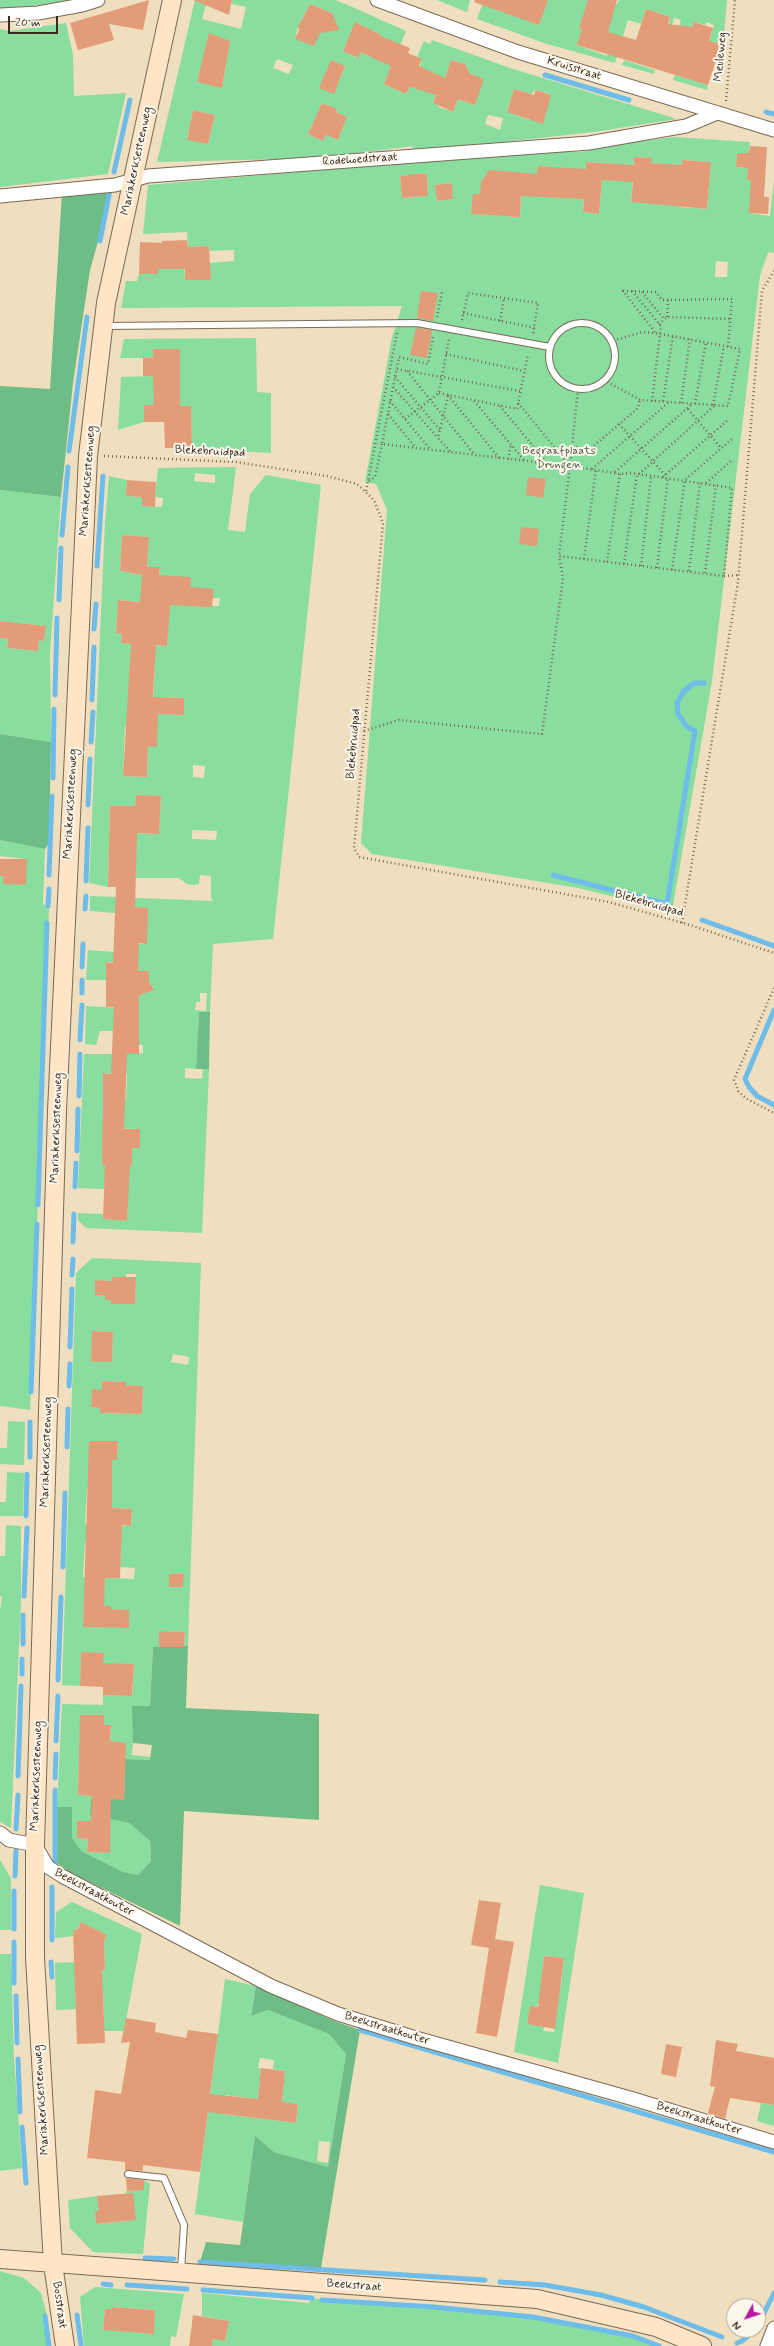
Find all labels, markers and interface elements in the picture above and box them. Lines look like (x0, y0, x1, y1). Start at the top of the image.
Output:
scale bar (10, 8, 60, 34)
text: 20 m (15, 15, 41, 31)
street label: Meuleweg (712, 32, 730, 82)
street label: Kruisstraat (545, 54, 603, 84)
street label: Mariakerksesteenweg (118, 105, 156, 217)
street label: Rodehoedstraat (322, 150, 398, 170)
street label: Mariakerksesteenweg (77, 425, 99, 537)
street label: Blekebruidpad (174, 443, 246, 461)
park label: Begraafplaats Drongen (522, 444, 596, 472)
street label: Blekebruidpad (344, 708, 364, 780)
street label: Mariakerksesteenweg (61, 748, 81, 860)
street label: Blekebruidpad (613, 887, 685, 921)
street label: Mariakerksesteenweg (48, 1072, 66, 1184)
street label: Mariakerksesteenweg (38, 1396, 56, 1508)
street label: Mariakerksesteenweg (28, 1720, 46, 1832)
street label: Beekstraatkouter (52, 1866, 136, 1920)
street label: Beekstraatkouter (343, 2009, 431, 2049)
street label: Mariakerksesteenweg (31, 2044, 53, 2156)
street label: Beekstraatkouter (655, 2099, 743, 2139)
street label: Beekstraat (326, 2277, 382, 2295)
street label: Bosstraat (49, 2280, 69, 2330)
north arrow (726, 2298, 766, 2338)
text: N (730, 2318, 745, 2332)

